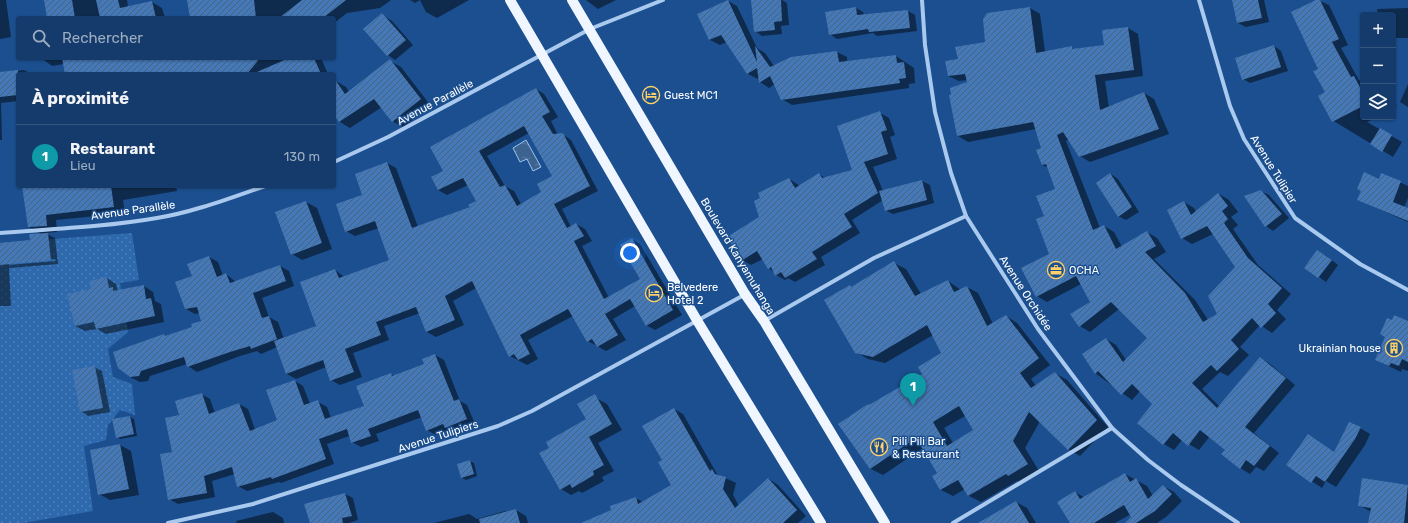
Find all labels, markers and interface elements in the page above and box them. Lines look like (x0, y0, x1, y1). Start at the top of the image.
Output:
map controls (1360, 12, 1396, 120)
button: + (1360, 12, 1396, 48)
search box (16, 16, 336, 60)
icon: search (30, 27, 52, 49)
text: Rechercher (62, 29, 143, 47)
button: − (1360, 48, 1396, 84)
street label: Avenue Parallèle (395, 77, 476, 128)
button: layers (1360, 84, 1396, 120)
hotel icon: Guest MC1 (641, 85, 661, 105)
text: À proximité (32, 88, 129, 108)
place label: Guest MC1 (664, 89, 718, 102)
street label: Avenue Tulipier (1247, 133, 1300, 206)
text: Restaurant (70, 140, 155, 158)
text: 1 (42, 149, 48, 164)
text: 130 m (284, 149, 320, 164)
text: Lieu (70, 158, 96, 173)
street label: Boulevard Kanyamuhanga (698, 196, 778, 317)
street label: Avenue Parallèle (90, 198, 176, 223)
your location (620, 243, 640, 263)
street label: Avenue Orchidée (996, 253, 1055, 333)
office icon: OCHA (1046, 260, 1066, 280)
place label: OCHA (1069, 264, 1100, 277)
place label: Belvedere Hotel 2 (667, 281, 718, 307)
hotel icon: Belvedere Hotel 2 (644, 283, 664, 303)
building icon: Ukrainian house (1384, 338, 1404, 358)
place label: Ukrainian house (1299, 342, 1381, 355)
pin: 1 (900, 373, 926, 406)
street label: Avenue Tulipiers (396, 417, 480, 456)
place label: Pili Pili Bar & Restaurant (892, 435, 960, 461)
restaurant icon: Pili Pili Bar & Restaurant (869, 437, 889, 457)

